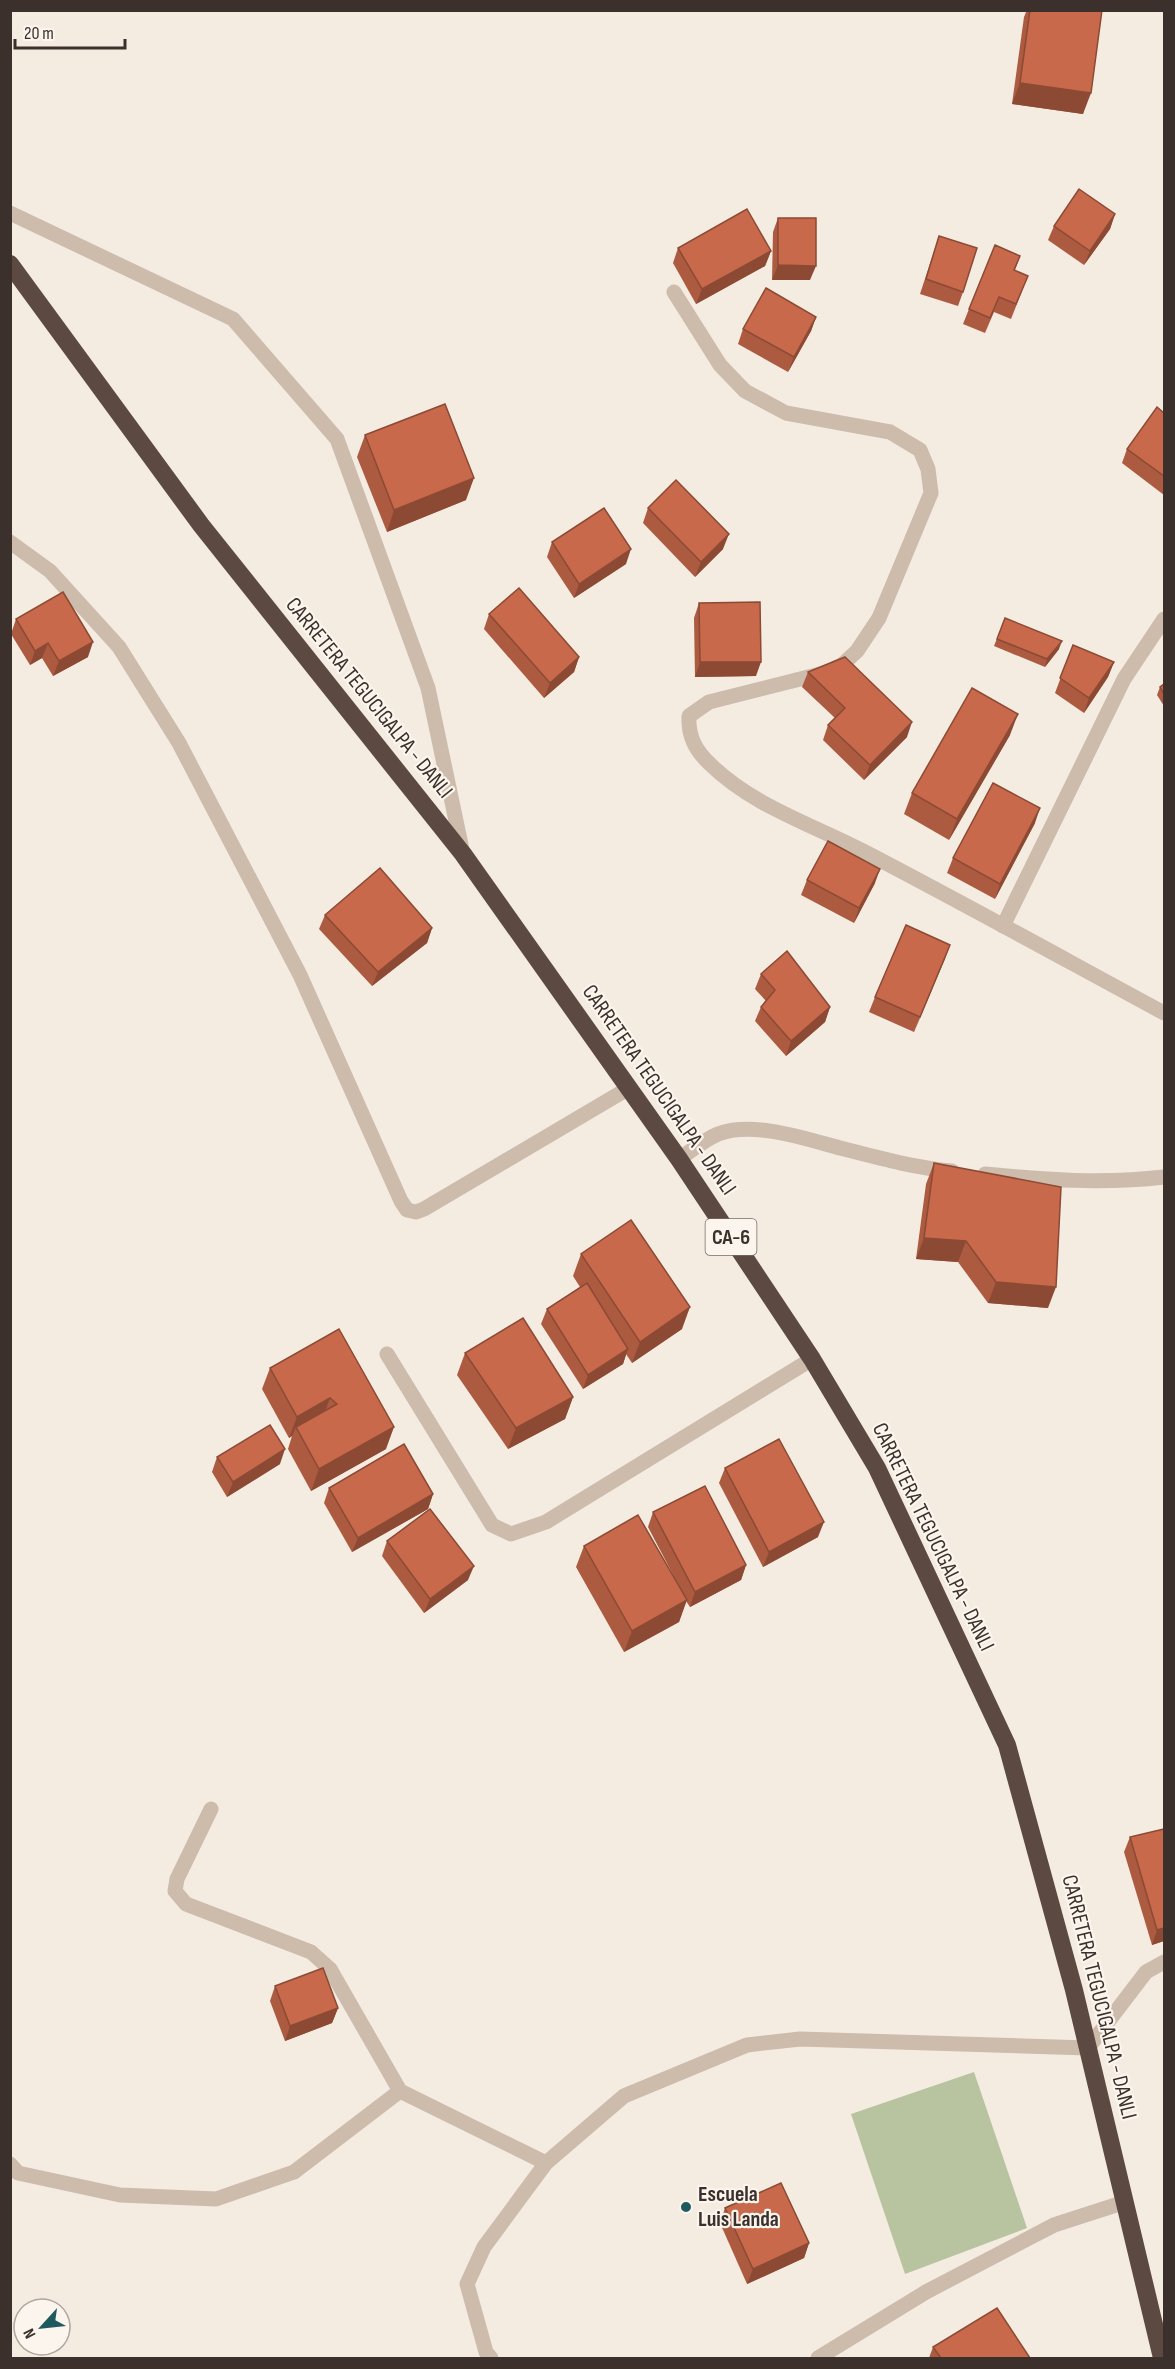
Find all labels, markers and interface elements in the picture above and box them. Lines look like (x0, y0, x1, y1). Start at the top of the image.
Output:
scale bar (15, 12, 124, 50)
text: 20 m (24, 23, 54, 44)
street label: CARRETERA TEGUCIGALPA - DANLI (280, 592, 458, 804)
street label: CARRETERA TEGUCIGALPA - DANLI (576, 980, 742, 1200)
road number: CA-6 (706, 1219, 756, 1255)
street label: CARRETERA TEGUCIGALPA - DANLI (866, 1418, 1000, 1656)
street label: CARRETERA TEGUCIGALPA - DANLI (1056, 1872, 1142, 2122)
place label: Escuela Luis Landa (698, 2181, 779, 2233)
marker: Escuela Luis Landa (679, 2200, 693, 2214)
north arrow (12, 2297, 72, 2357)
text: N (20, 2325, 40, 2341)

